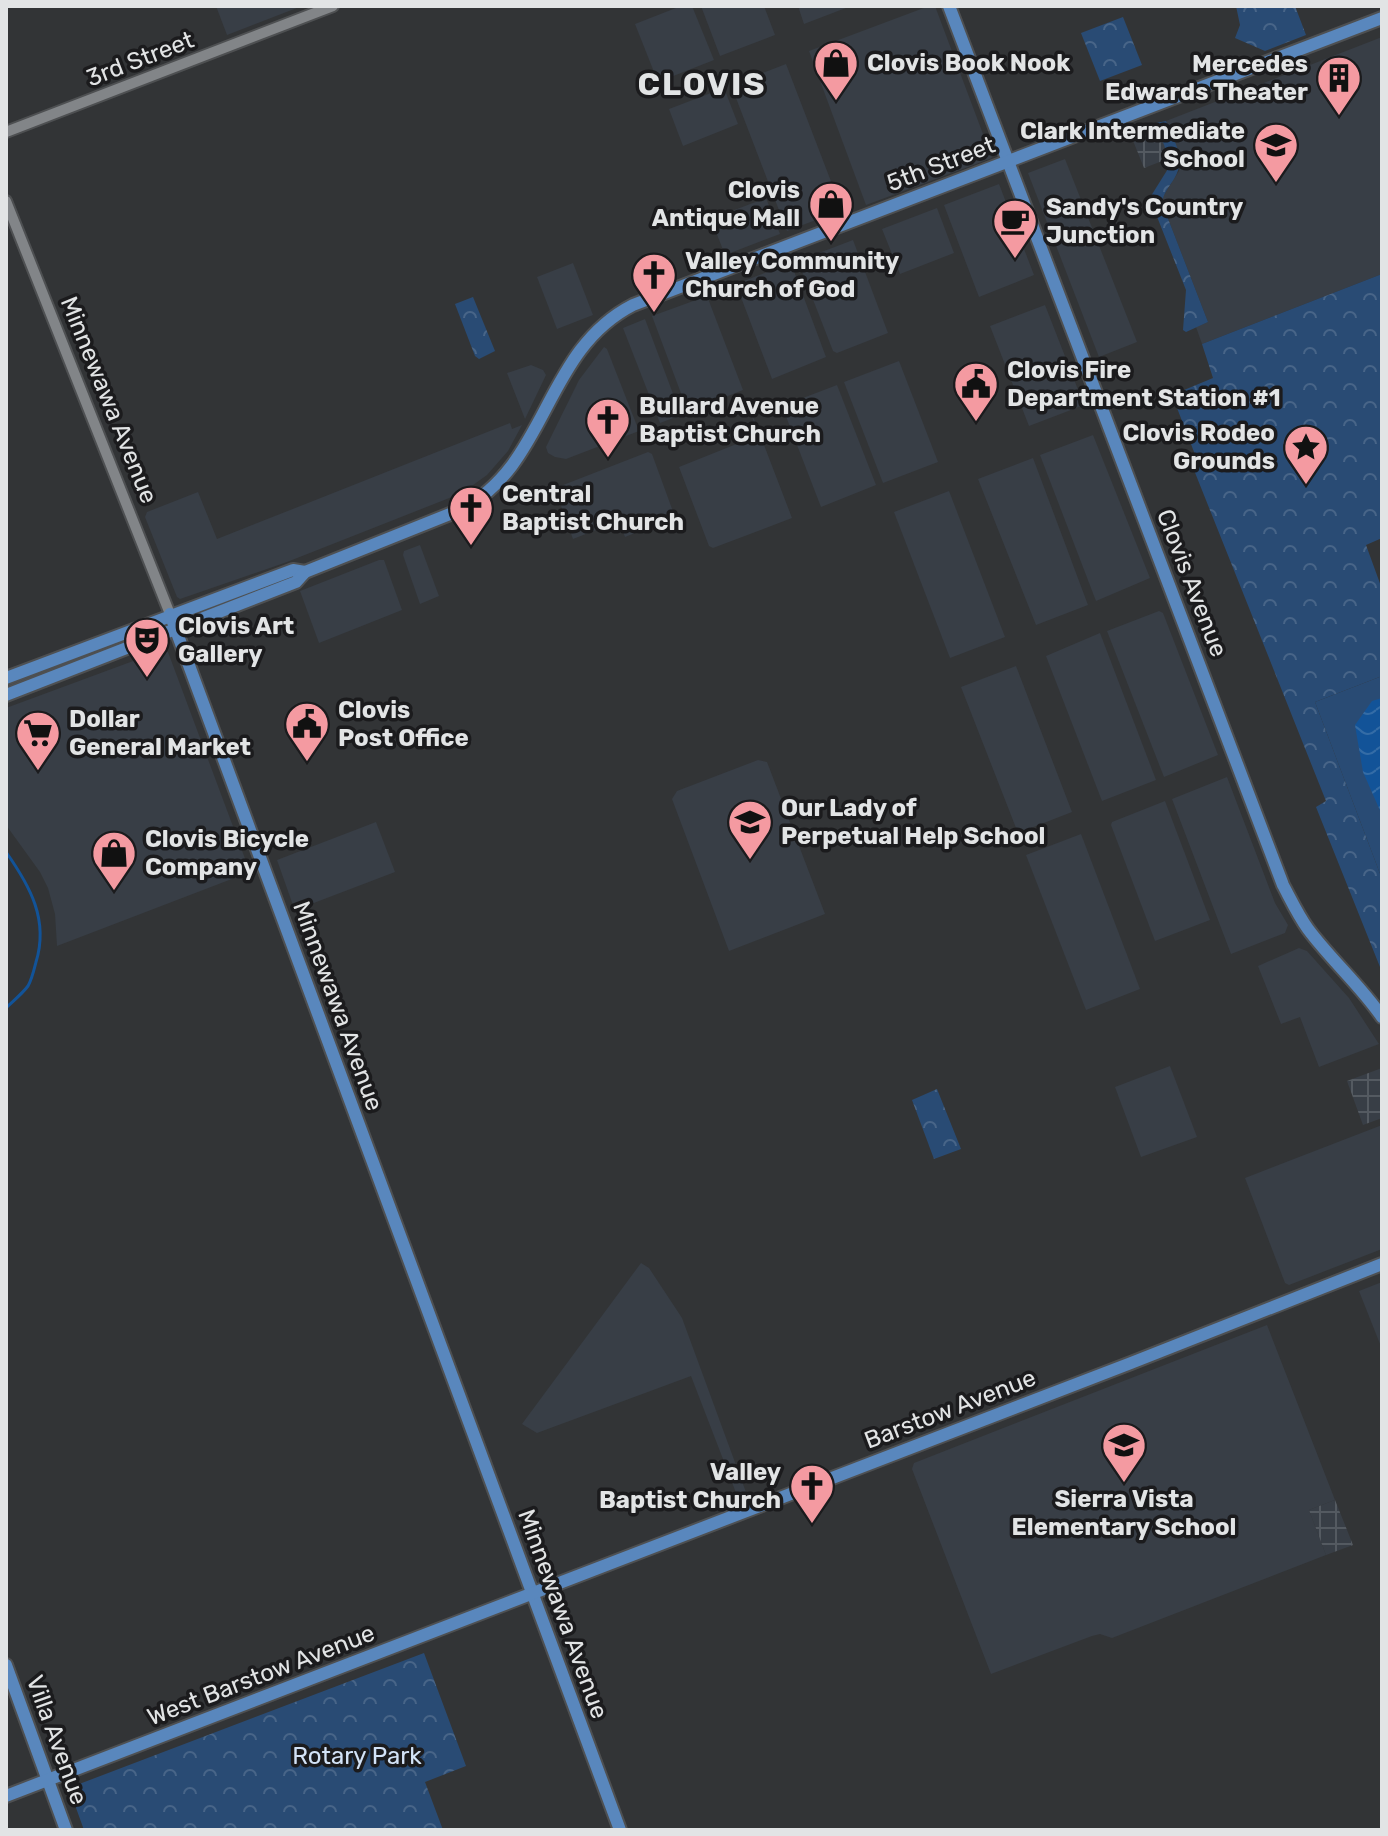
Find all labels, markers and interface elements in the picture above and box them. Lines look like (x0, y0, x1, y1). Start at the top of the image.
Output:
street label: 3rd Street (82, 26, 198, 92)
shop icon: Clovis Book Nook (812, 39, 860, 102)
place label: Clovis Book Nook (867, 49, 1070, 77)
place label: Mercedes Edwards Theater (1105, 50, 1308, 106)
building icon: Mercedes Edwards Theater (1315, 54, 1363, 117)
district label: CLOVIS (637, 65, 767, 103)
place label: Clark Intermediate School (1020, 117, 1245, 173)
school or university icon: Clark Intermediate School (1252, 121, 1300, 184)
street label: 5th Street (883, 131, 999, 197)
place label: Clovis Antique Mall (652, 176, 800, 232)
shop icon: Clovis Antique Mall (807, 180, 855, 243)
place label: Sandy's Country Junction (1046, 193, 1243, 249)
cafe icon: Sandy's Country Junction (991, 197, 1039, 260)
place label: Valley Community Church of God (685, 247, 899, 303)
church icon: Valley Community Church of God (630, 251, 678, 314)
street label: Minnewawa Avenue (55, 292, 163, 508)
place label: Clovis Fire Department Station #1 (1007, 356, 1281, 412)
public building icon: Clovis Fire Department Station #1 (952, 360, 1000, 423)
place label: Bullard Avenue Baptist Church (639, 392, 821, 448)
church icon: Bullard Avenue Baptist Church (584, 396, 632, 459)
place label: Clovis Rodeo Grounds (1122, 419, 1275, 475)
place icon: Clovis Rodeo Grounds (1282, 423, 1330, 486)
place label: Central Baptist Church (502, 480, 684, 536)
church icon: Central Baptist Church (447, 484, 495, 547)
street label: Clovis Avenue (1151, 505, 1233, 661)
place label: Clovis Art Gallery (178, 612, 294, 668)
theatre icon: Clovis Art Gallery (123, 616, 171, 679)
place label: Clovis Post Office (338, 696, 469, 752)
public building icon: Clovis Post Office (283, 700, 331, 763)
place label: Dollar General Market (69, 705, 251, 761)
supermarket icon: Dollar General Market (14, 709, 62, 772)
place label: Our Lady of Perpetual Help School (781, 794, 1045, 850)
school or university icon: Our Lady of Perpetual Help School (726, 798, 774, 861)
place label: Clovis Bicycle Company (145, 825, 309, 881)
shop icon: Clovis Bicycle Company (90, 829, 138, 892)
street label: Minnewawa Avenue (287, 898, 389, 1114)
street label: Barstow Avenue (860, 1363, 1040, 1455)
school or university icon: Sierra Vista Elementary School (1100, 1421, 1148, 1484)
place label: Valley Baptist Church (599, 1458, 781, 1514)
church icon: Valley Baptist Church (788, 1462, 836, 1525)
place label: Sierra Vista Elementary School (1012, 1485, 1236, 1541)
street label: Minnewawa Avenue (512, 1506, 614, 1722)
street label: West Barstow Avenue (143, 1619, 379, 1731)
street label: Villa Avenue (21, 1671, 93, 1809)
park label: Rotary Park (292, 1742, 422, 1770)

